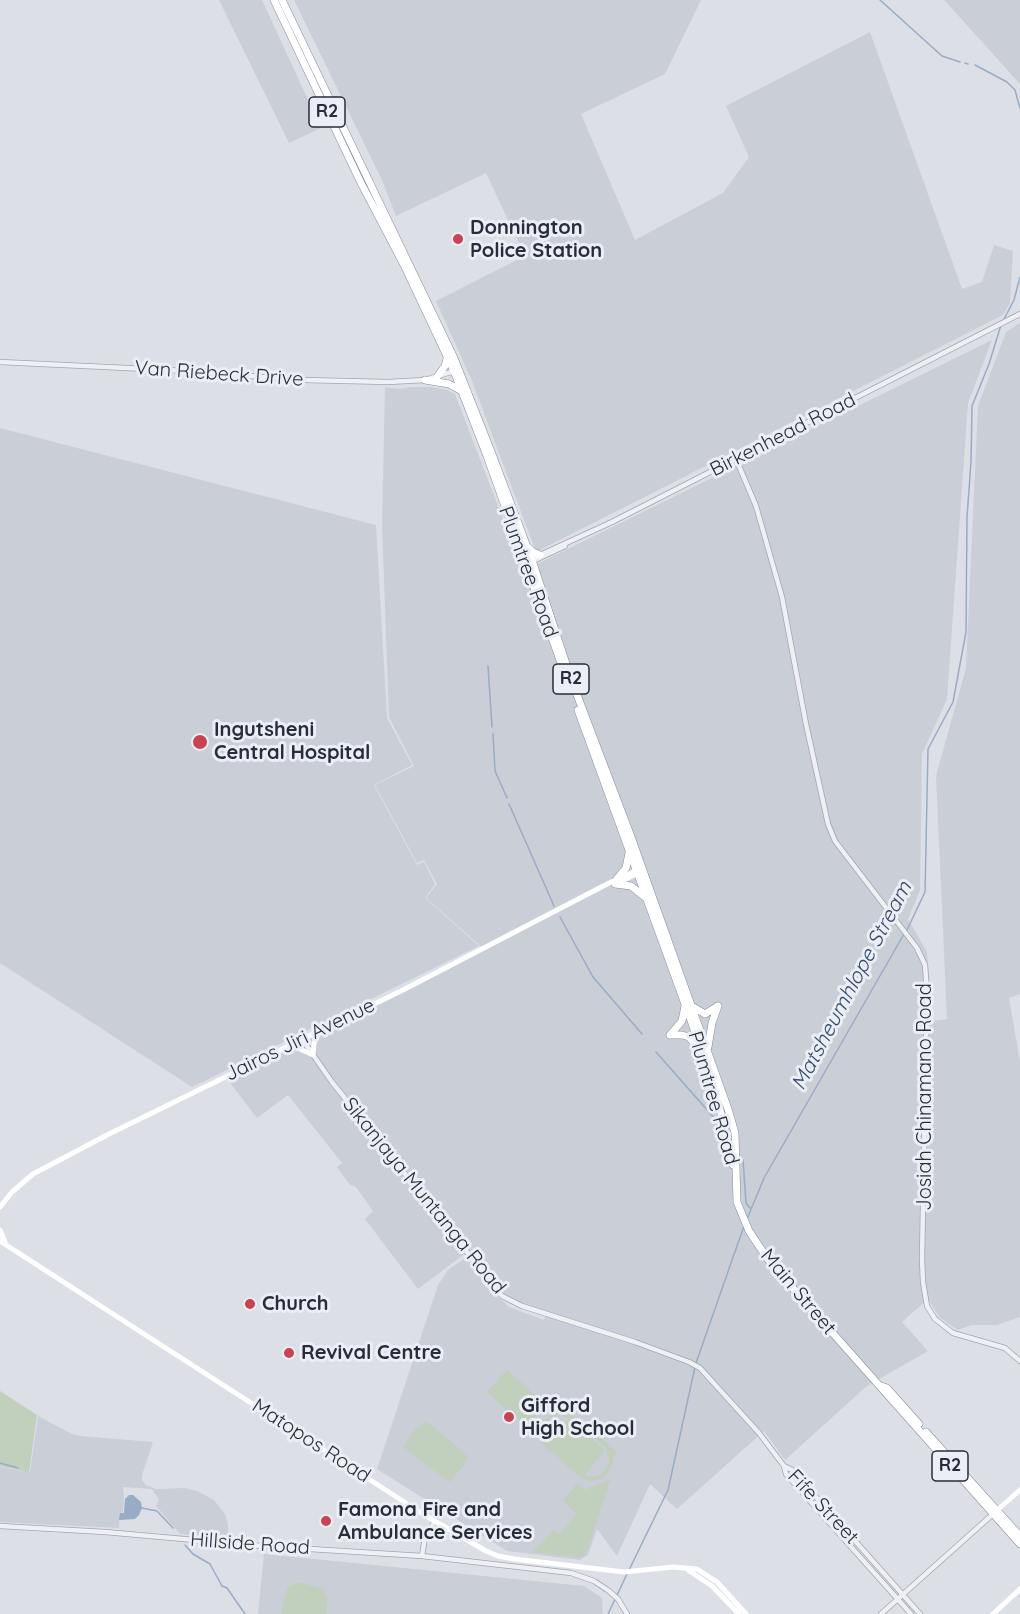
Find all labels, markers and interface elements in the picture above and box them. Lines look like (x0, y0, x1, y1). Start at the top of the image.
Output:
road number: R2 (309, 97, 345, 127)
place label: Donnington Police Station (470, 216, 602, 263)
marker: Donnington Police Station (451, 232, 465, 246)
street label: Van Riebeck Drive (134, 356, 304, 392)
street label: Birkenhead Road (706, 388, 860, 482)
street label: Plumtree Road (493, 503, 563, 641)
road number: R2 (553, 664, 589, 694)
place label: Ingutsheni Central Hospital (214, 718, 370, 765)
marker: Ingutsheni Central Hospital (191, 733, 209, 751)
water label: Matsheumhlope Stream (786, 878, 918, 1094)
street label: Josiah Chinamano Road (913, 983, 937, 1211)
street label: Jairos Jiri Avenue (221, 993, 379, 1087)
street label: Plumtree Road (682, 1028, 744, 1168)
street label: Sikanjaya Muntanga Road (337, 1093, 511, 1299)
street label: Main Street (755, 1244, 841, 1340)
place label: Church (262, 1292, 328, 1316)
marker: Church (243, 1297, 257, 1311)
place label: Revival Centre (301, 1341, 442, 1365)
marker: Revival Centre (282, 1346, 296, 1360)
street label: Matopos Road (247, 1394, 375, 1488)
place label: Gifford High School (521, 1394, 635, 1441)
marker: Gifford High School (502, 1410, 516, 1424)
road number: R2 (932, 1451, 968, 1481)
street label: Fife Street (782, 1465, 864, 1549)
place label: Famona Fire and Ambulance Services (338, 1498, 532, 1545)
marker: Famona Fire and Ambulance Services (319, 1514, 333, 1528)
street label: Hillside Road (189, 1528, 311, 1560)

